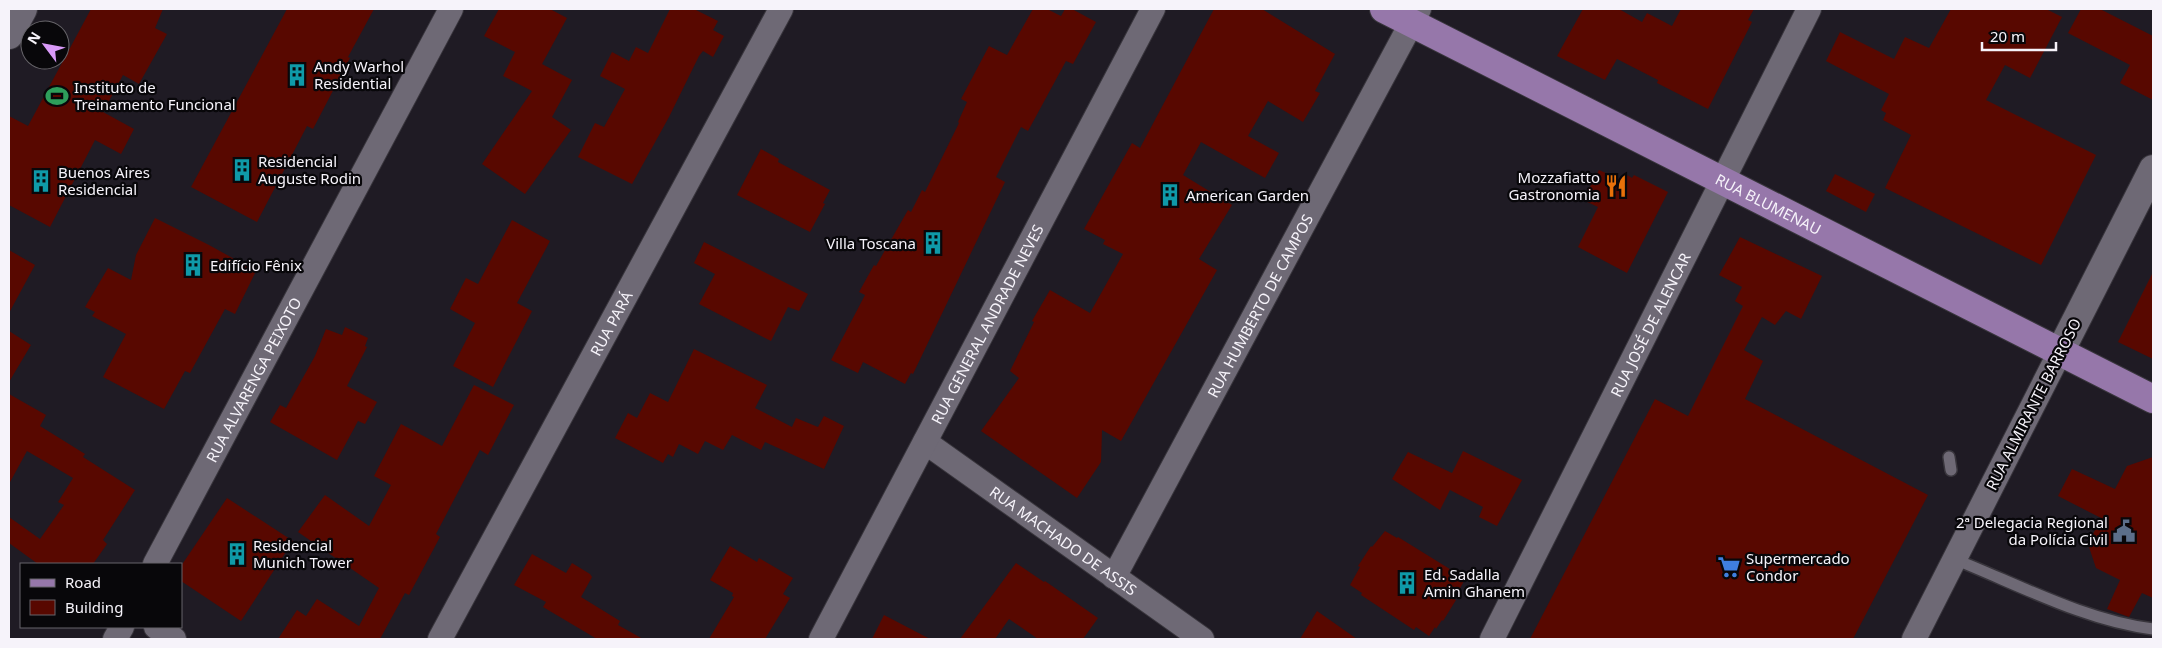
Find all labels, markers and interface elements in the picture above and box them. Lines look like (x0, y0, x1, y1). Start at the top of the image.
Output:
north arrow (20, 20, 70, 70)
scale bar (1982, 20, 2056, 52)
text: 20 m (1990, 26, 2025, 46)
text: N (22, 28, 45, 48)
place label: Andy Warhol Residential (314, 56, 404, 93)
building icon: Andy Warhol Residential (284, 62, 310, 88)
place label: Instituto de Treinamento Funcional (74, 77, 236, 114)
sports icon: Instituto de Treinamento Funcional (44, 83, 70, 109)
place label: Residencial Auguste Rodin (258, 151, 361, 188)
building icon: Residencial Auguste Rodin (229, 157, 255, 183)
place label: Buenos Aires Residencial (58, 162, 150, 199)
place label: Mozzafiatto Gastronomia (1508, 167, 1600, 204)
building icon: Buenos Aires Residencial (28, 168, 54, 194)
street label: RUA BLUMENAU (1712, 169, 1825, 239)
restaurant icon: Mozzafiatto Gastronomia (1603, 173, 1629, 199)
building icon: American Garden (1157, 182, 1183, 208)
place label: American Garden (1186, 185, 1309, 205)
street label: RUA HUMBERTO DE CAMPOS (1202, 210, 1317, 401)
street label: RUA GENERAL ANDRADE NEVES (926, 221, 1048, 427)
building icon: Villa Toscana (920, 230, 946, 256)
place label: Villa Toscana (826, 233, 916, 253)
street label: RUA JOSÉ DE ALENCAR (1606, 249, 1695, 400)
building icon: Edifício Fênix (180, 252, 206, 278)
place label: Edifício Fênix (210, 255, 302, 275)
street label: RUA PARÁ (585, 287, 637, 359)
street label: RUA ALVARENGA PEIXOTO (201, 294, 306, 466)
street label: RUA ALMIRANTE BARROSO (1981, 315, 2085, 493)
street label: RUA MACHADO DE ASSIS (986, 481, 1141, 600)
place label: 2ª Delegacia Regional da Polícia Civil (1956, 512, 2108, 549)
public building icon: 2ª Delegacia Regional da Polícia Civil (2111, 518, 2137, 544)
place label: Residencial Munich Tower (253, 535, 352, 572)
building icon: Residencial Munich Tower (224, 541, 250, 567)
place label: Supermercado Condor (1746, 548, 1850, 585)
supermarket icon: Supermercado Condor (1716, 554, 1742, 580)
legend (20, 563, 182, 628)
place label: Ed. Sadalla Amin Ghanem (1424, 564, 1525, 601)
building icon: Ed. Sadalla Amin Ghanem (1394, 570, 1420, 596)
text: Road (65, 572, 101, 592)
text: Building (65, 597, 123, 617)

